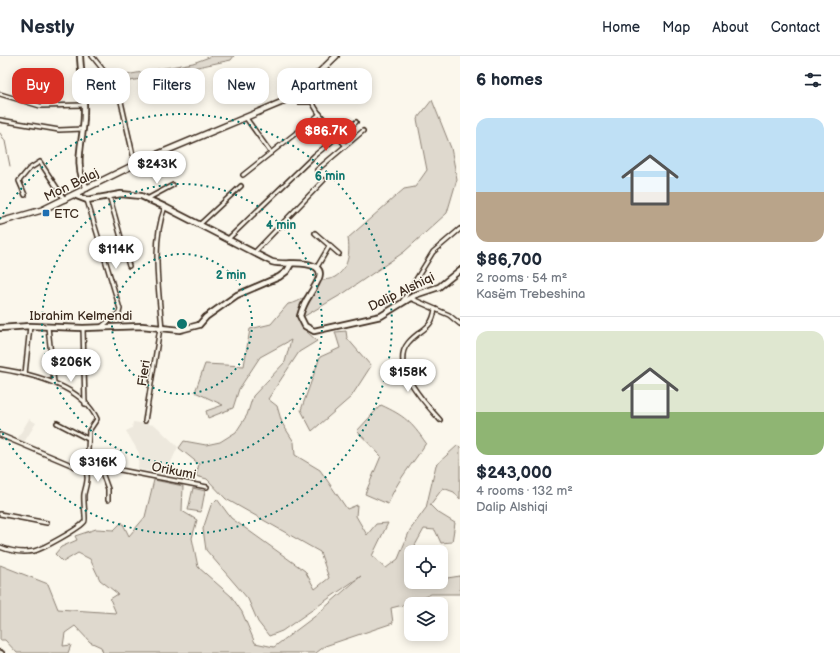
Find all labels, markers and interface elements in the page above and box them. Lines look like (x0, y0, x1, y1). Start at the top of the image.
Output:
text: Nestly (20, 16, 74, 39)
text: Home (602, 19, 640, 36)
text: Map (662, 19, 690, 36)
text: About (712, 19, 749, 36)
text: Contact (771, 19, 820, 36)
chip: Buy (12, 68, 64, 104)
chip: Rent (72, 68, 130, 104)
chip: Filters (138, 68, 205, 104)
chip: New (213, 68, 269, 104)
chip: Apartment (277, 68, 372, 104)
icon: filters (802, 69, 824, 91)
text: 6 homes (476, 70, 543, 90)
pin: $86.7K (293, 118, 359, 152)
text: $86.7K (304, 123, 348, 139)
icon: home (614, 144, 686, 216)
pin: $243K (129, 151, 185, 185)
text: $243K (137, 156, 177, 172)
street label: Mon Balaj (41, 165, 101, 205)
text: 6 min (315, 169, 345, 184)
place label: ETC (54, 206, 79, 222)
marker: ETC (41, 208, 51, 218)
text: 4 min (266, 218, 296, 233)
pin: $114K (88, 236, 144, 270)
text: $114K (98, 241, 134, 257)
text: $86,700 (476, 250, 542, 270)
text: 2 min (216, 268, 246, 283)
street label: Dalip Alshiqi (366, 269, 437, 315)
text: 2 rooms · 54 m² (476, 270, 567, 286)
text: Kasëm Trebeshina (476, 286, 585, 302)
street label: Ibrahim Kelmendi (30, 308, 132, 324)
centre of rings (175, 317, 189, 331)
pin: $206K (43, 349, 99, 383)
text: $206K (51, 354, 91, 370)
icon: home (614, 357, 686, 429)
street label: Fieri (134, 359, 154, 387)
pin: $158K (380, 359, 436, 393)
text: $158K (389, 364, 427, 380)
pin: $316K (70, 449, 126, 483)
text: $316K (79, 454, 117, 470)
street label: Orikumi (150, 459, 197, 483)
text: $243,000 (476, 463, 552, 483)
text: 4 rooms · 132 m² (476, 483, 573, 499)
text: Dalip Alshiqi (476, 499, 548, 515)
map controls (404, 545, 448, 641)
button: locate (404, 545, 448, 589)
button: layers (404, 597, 448, 641)

